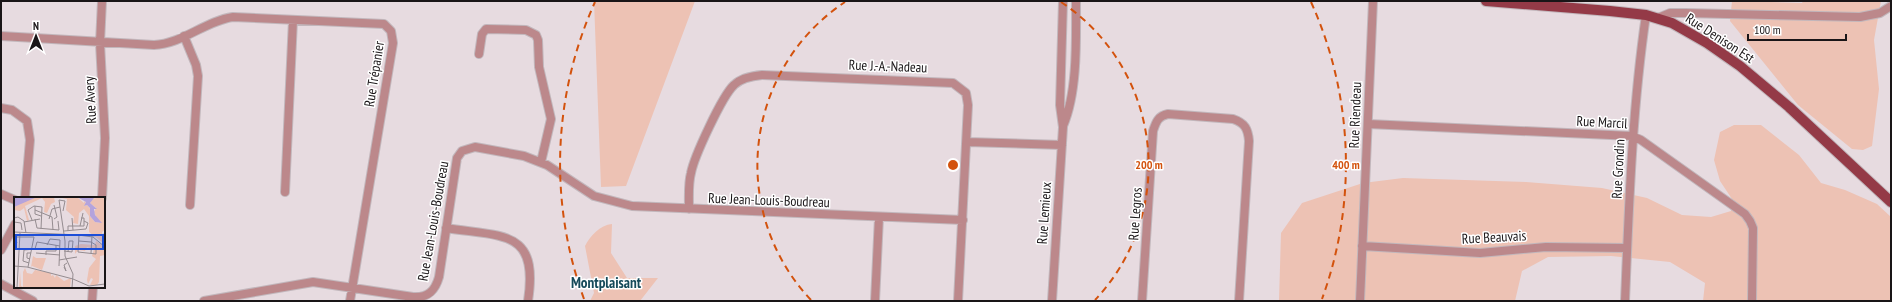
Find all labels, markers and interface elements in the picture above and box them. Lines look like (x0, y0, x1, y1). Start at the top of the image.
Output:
street label: Rue Denison Est (1682, 9, 1758, 67)
north arrow (16, 16, 56, 56)
scale bar (1748, 16, 1846, 42)
text: N (33, 19, 39, 33)
text: 100 m (1754, 22, 1781, 37)
street label: Rue Trépanier (360, 40, 388, 108)
street label: Rue J.-A.-Nadeau (848, 56, 928, 76)
street label: Rue Avery (80, 75, 100, 124)
street label: Rue Riendeau (1345, 81, 1365, 149)
street label: Rue Marcil (1576, 112, 1629, 132)
street label: Rue Grondin (1607, 139, 1629, 199)
text: 200 m (1135, 157, 1163, 172)
text: 400 m (1332, 157, 1360, 172)
centre of rings (946, 158, 960, 172)
street label: Rue Jean-Louis-Boudreau (414, 159, 452, 283)
street label: Rue Lemieux (1033, 181, 1055, 245)
street label: Rue Legros (1124, 187, 1146, 241)
street label: Rue Jean-Louis-Boudreau (708, 189, 830, 211)
inset map (14, 197, 105, 288)
street label: Rue Beauvais (1461, 226, 1527, 248)
district label: Montplaisant (571, 273, 642, 292)

